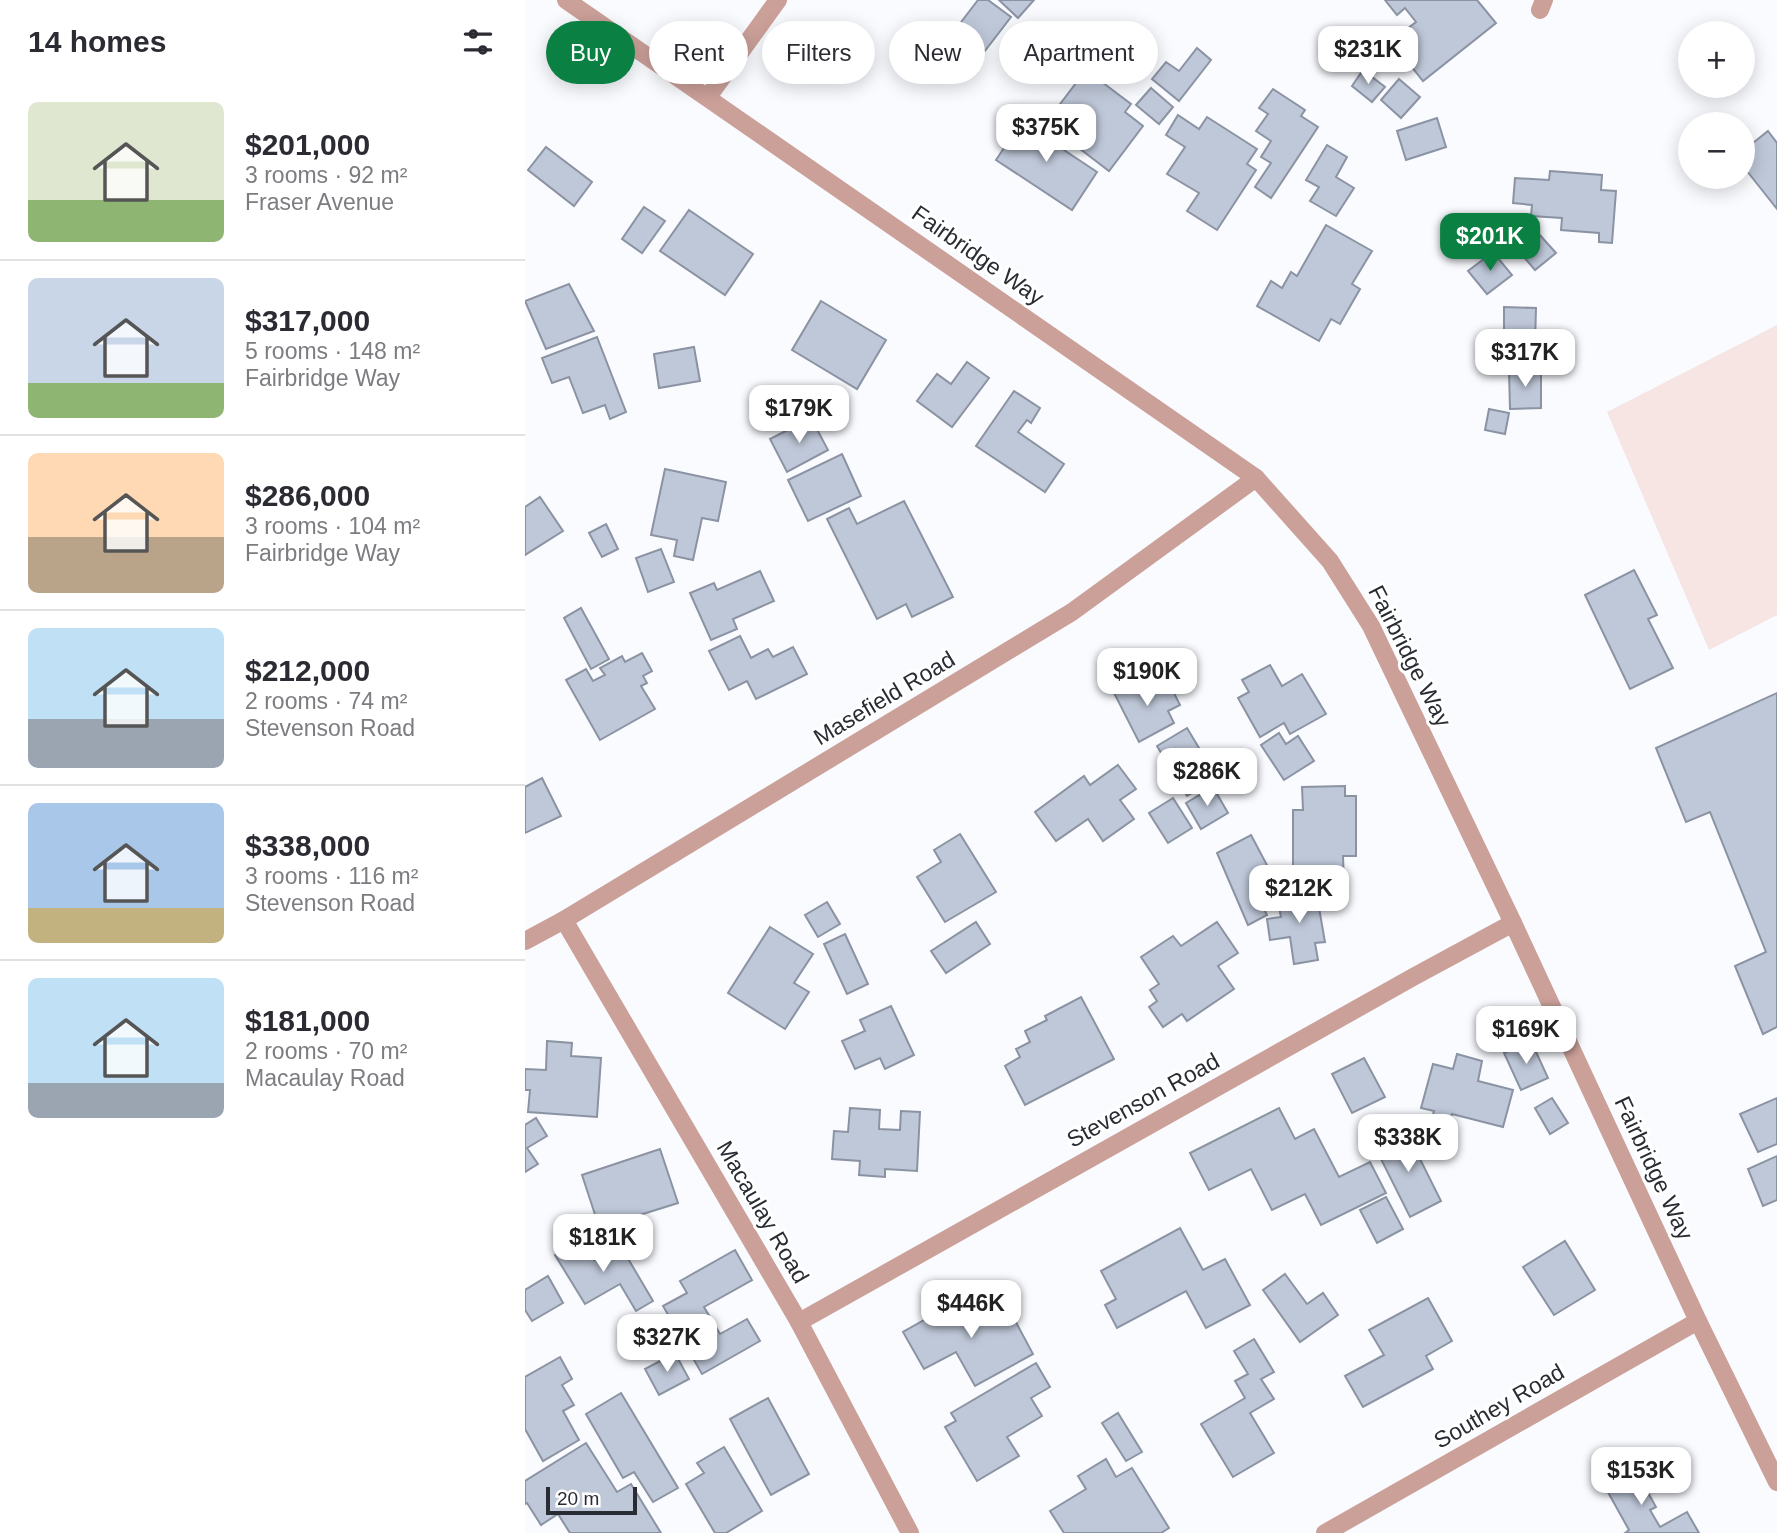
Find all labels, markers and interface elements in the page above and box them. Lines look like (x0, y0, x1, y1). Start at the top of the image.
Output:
chip: Buy (546, 21, 635, 84)
chip: Rent (649, 21, 748, 84)
chip: Filters (762, 21, 875, 84)
chip: New (889, 21, 985, 84)
chip: Apartment (999, 21, 1158, 84)
map controls (1678, 21, 1755, 189)
button: + (1678, 21, 1755, 98)
icon: filters (459, 23, 497, 61)
text: 14 homes (28, 25, 166, 58)
pin: $231K (1319, 27, 1417, 86)
text: $231K (1334, 36, 1402, 62)
pin: $375K (997, 104, 1095, 164)
button: − (1678, 112, 1755, 189)
text: $375K (1012, 114, 1080, 140)
text: $201,000 (245, 128, 370, 161)
icon: home (84, 130, 168, 214)
text: 3 rooms · 92 m² (245, 162, 407, 188)
text: Fraser Avenue (245, 189, 394, 215)
street label: Fairbridge Way (907, 200, 1049, 310)
pin: $201K (1441, 214, 1539, 273)
text: $201K (1456, 223, 1524, 249)
text: $317,000 (245, 304, 370, 337)
icon: home (84, 306, 168, 390)
pin: $317K (1476, 330, 1574, 389)
text: 5 rooms · 148 m² (245, 338, 420, 364)
text: $317K (1491, 339, 1559, 365)
text: Fairbridge Way (245, 365, 400, 391)
pin: $179K (750, 386, 848, 445)
text: $179K (765, 395, 833, 421)
text: $286,000 (245, 479, 370, 512)
icon: home (84, 481, 168, 565)
text: 3 rooms · 104 m² (245, 513, 420, 539)
text: Fairbridge Way (245, 540, 400, 566)
street label: Fairbridge Way (1363, 581, 1457, 731)
street label: Masefield Road (809, 646, 959, 750)
pin: $190K (1098, 648, 1196, 708)
text: $212,000 (245, 654, 370, 687)
icon: home (84, 656, 168, 740)
text: $190K (1113, 658, 1181, 684)
text: 2 rooms · 74 m² (245, 688, 407, 714)
text: Stevenson Road (245, 715, 415, 741)
pin: $286K (1158, 748, 1256, 808)
text: $286K (1173, 758, 1241, 784)
text: $338,000 (245, 829, 370, 862)
icon: home (84, 831, 168, 915)
text: 3 rooms · 116 m² (245, 863, 418, 889)
pin: $212K (1250, 866, 1348, 925)
text: $212K (1265, 875, 1333, 901)
text: Stevenson Road (245, 890, 415, 916)
text: $181,000 (245, 1004, 370, 1037)
icon: home (84, 1006, 168, 1090)
pin: $169K (1477, 1006, 1575, 1066)
text: $169K (1492, 1016, 1560, 1042)
text: 2 rooms · 70 m² (245, 1038, 407, 1064)
street label: Stevenson Road (1062, 1047, 1224, 1153)
text: Macaulay Road (245, 1065, 405, 1091)
street label: Fairbridge Way (1609, 1092, 1699, 1244)
pin: $338K (1359, 1114, 1457, 1174)
text: $338K (1374, 1124, 1442, 1150)
street label: Macaulay Road (712, 1136, 814, 1288)
pin: $181K (554, 1214, 652, 1274)
text: $181K (569, 1224, 637, 1250)
pin: $446K (922, 1280, 1020, 1340)
text: $446K (937, 1290, 1005, 1316)
pin: $327K (618, 1314, 716, 1374)
text: $327K (633, 1324, 701, 1350)
street label: Southey Road (1429, 1358, 1569, 1454)
pin: $153K (1592, 1448, 1690, 1507)
text: $153K (1607, 1457, 1675, 1483)
scale bar (546, 1484, 637, 1516)
text: 20 m (557, 1488, 599, 1509)

